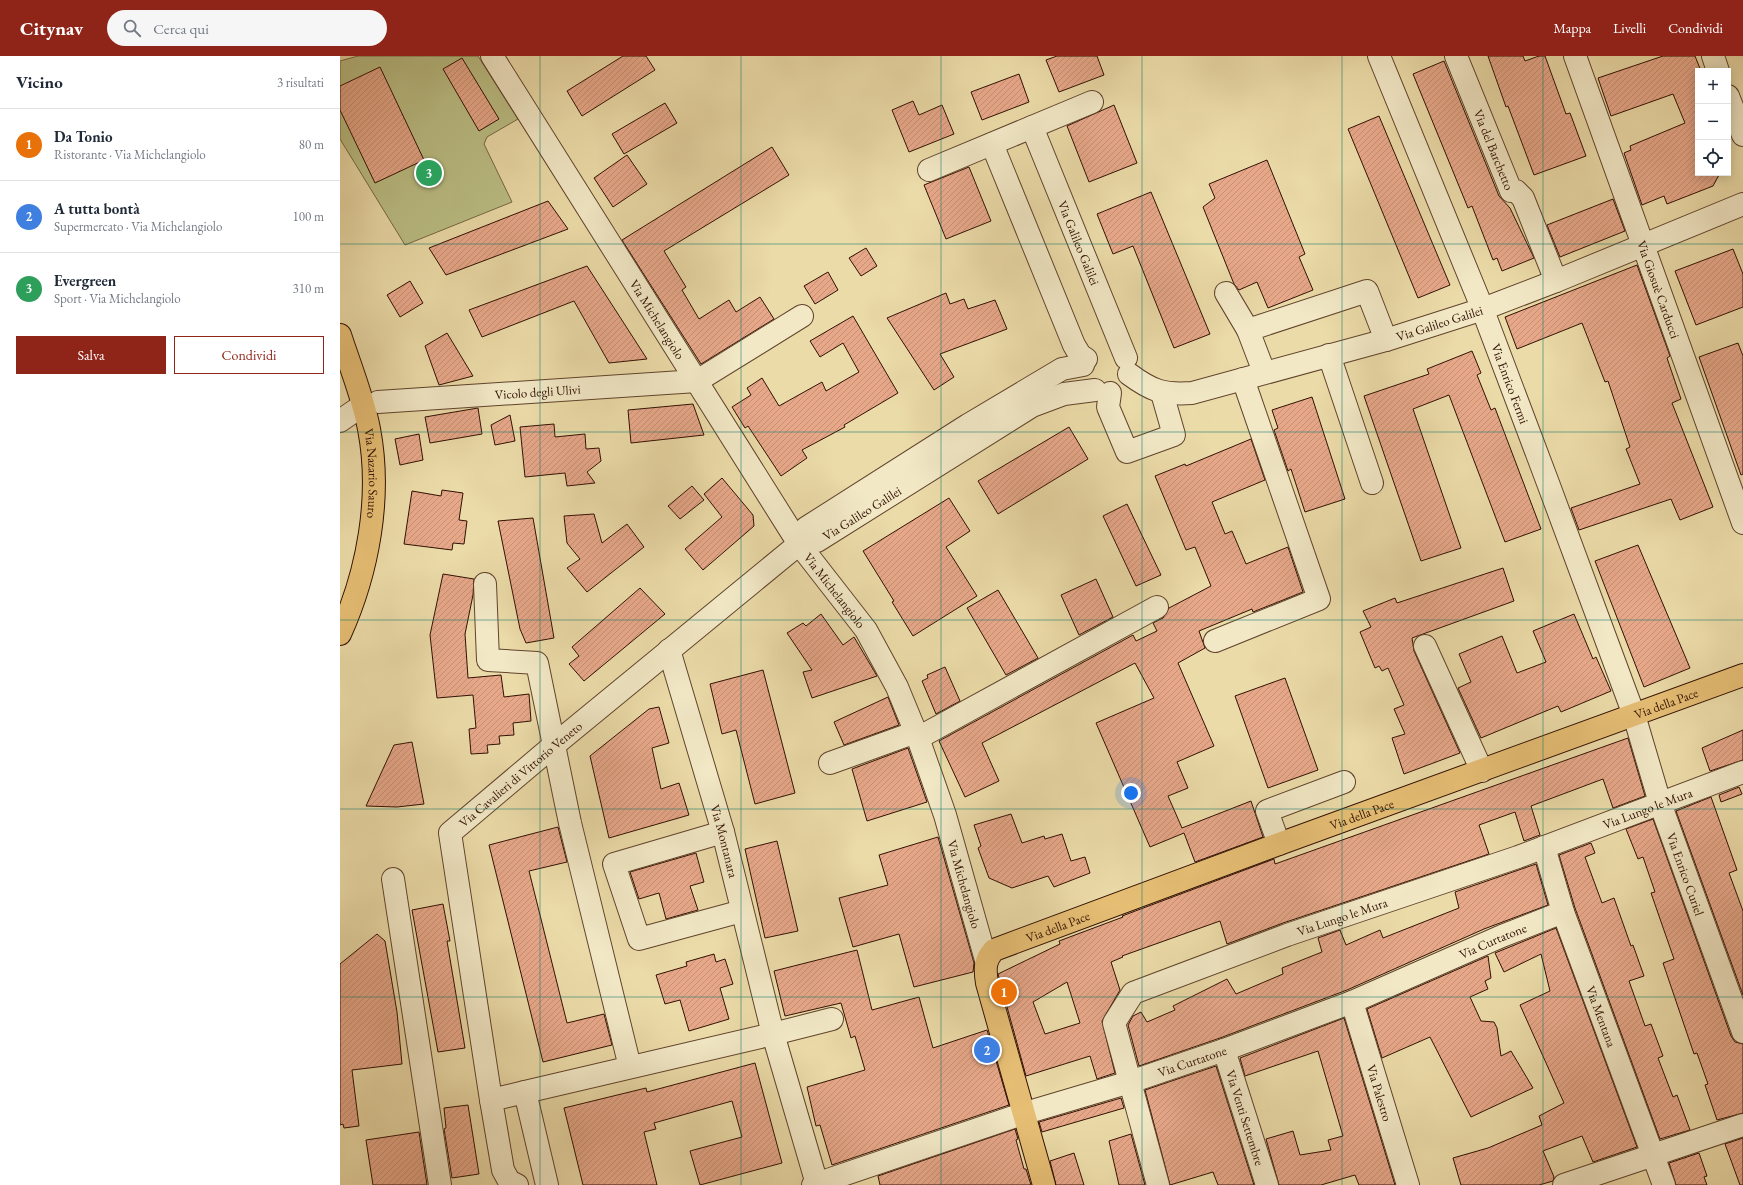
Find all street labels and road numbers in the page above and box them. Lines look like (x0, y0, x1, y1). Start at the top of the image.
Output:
street label: Via del Barchetto (1470, 107, 1518, 193)
street label: Via Galileo Galilei (1054, 198, 1103, 288)
street label: Via Giosuè Carducci (1633, 238, 1684, 341)
street label: Via Michelangiolo (626, 276, 689, 363)
street label: Via Galileo Galilei (1394, 302, 1485, 345)
street label: Via Enrico Fermi (1487, 341, 1533, 426)
street label: Vicolo degli Ulivi (494, 381, 581, 403)
street label: Via Nazario Sauro (360, 427, 382, 519)
street label: Via Galileo Galilei (819, 482, 905, 544)
street label: Via Michelangiolo (800, 549, 869, 632)
street label: Via della Pace (1632, 684, 1700, 723)
street label: Via Cavalieri di Vittorio Veneto (455, 718, 586, 831)
street label: Via Lungo le Mura (1600, 784, 1695, 833)
street label: Via della Pace (1327, 795, 1396, 834)
street label: Via Montanara (706, 803, 742, 880)
street label: Via Enrico Curiel (1662, 830, 1708, 918)
street label: Via Michelangiolo (943, 838, 985, 930)
street label: Via Lungo le Mura (1295, 893, 1390, 940)
street label: Via della Pace (1023, 907, 1092, 946)
street label: Via Curtatone (1457, 919, 1529, 963)
street label: Via Mentana (1582, 983, 1621, 1050)
street label: Via Curtatone (1156, 1042, 1229, 1081)
street label: Via Palestro (1363, 1063, 1396, 1123)
street label: Via Venti Settembre (1222, 1068, 1268, 1168)

